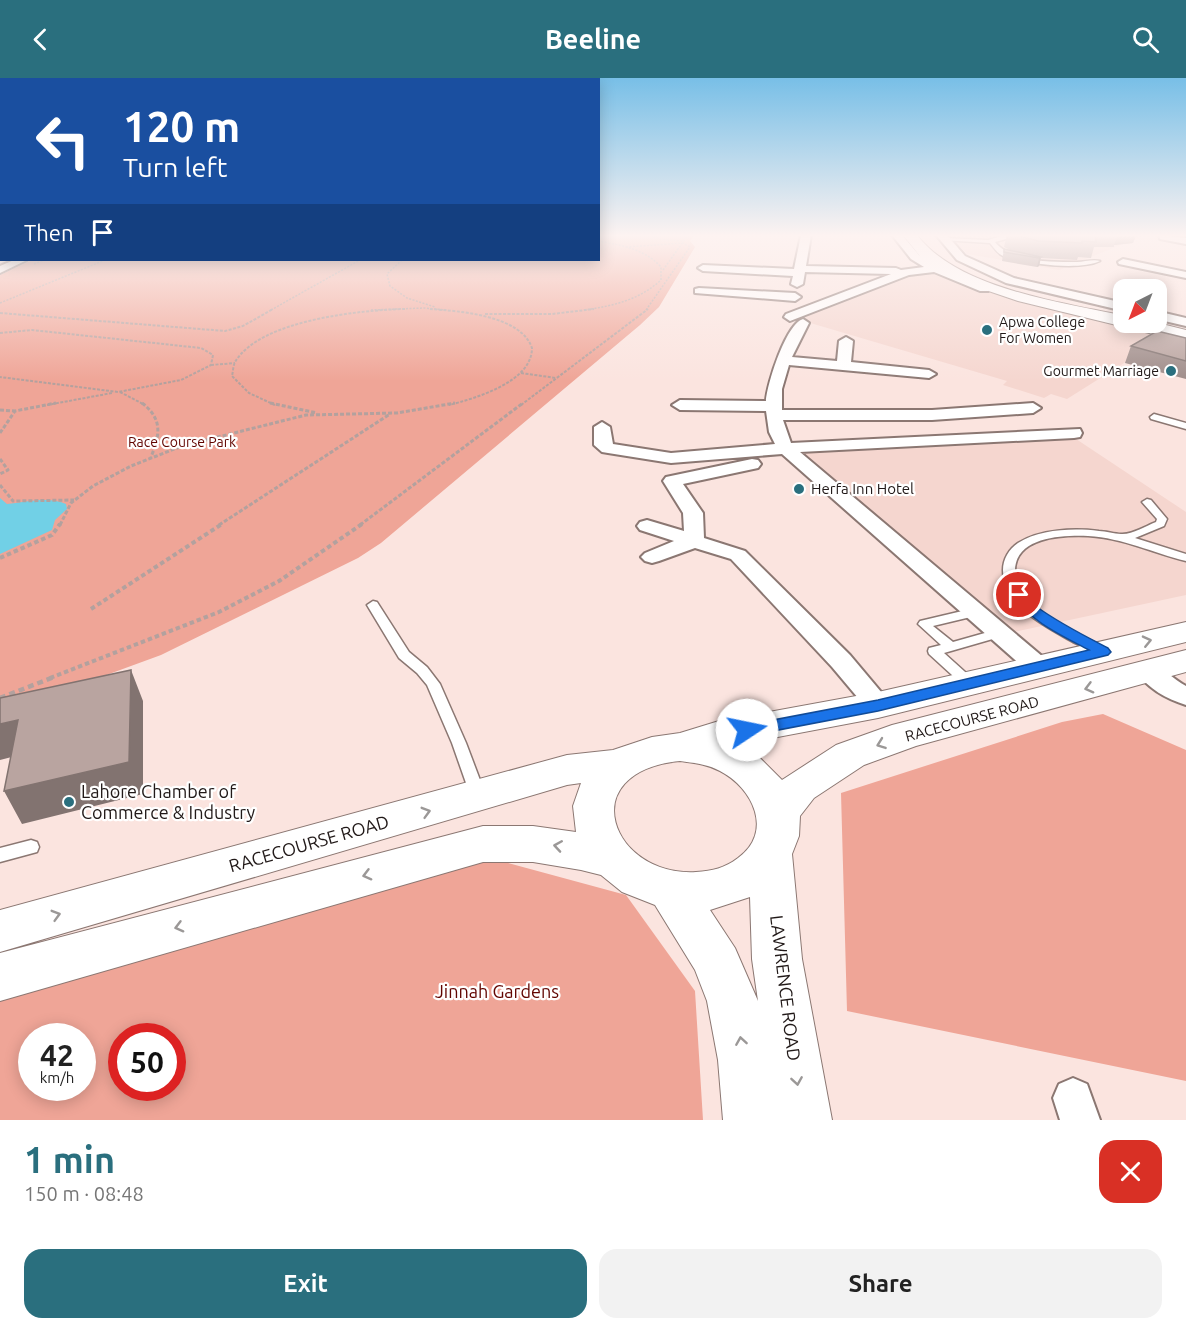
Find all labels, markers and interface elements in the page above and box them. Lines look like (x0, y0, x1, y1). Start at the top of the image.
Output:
icon: back (24, 23, 57, 56)
icon: search (1129, 23, 1162, 56)
text: Beeline (545, 24, 641, 54)
icon: left (24, 102, 102, 180)
text: 120 m (123, 103, 240, 150)
text: Turn left (123, 152, 227, 182)
icon: arrive (86, 216, 119, 249)
text: Then (24, 220, 74, 245)
north arrow (1113, 279, 1167, 333)
map controls (1113, 279, 1167, 333)
place label: Apwa College For Women (999, 314, 1085, 346)
marker: Apwa College For Women (980, 323, 994, 337)
place label: Gourmet Marriage (1043, 363, 1159, 379)
marker: Gourmet Marriage (1164, 364, 1178, 378)
park label: Race Course Park (128, 434, 236, 450)
place label: Herfa Inn Hotel (811, 480, 914, 497)
marker: Herfa Inn Hotel (792, 482, 806, 496)
pin (993, 569, 1044, 620)
icon: arrive (1002, 578, 1035, 611)
one-way arrow (1142, 636, 1152, 649)
one-way arrow (1084, 681, 1095, 693)
street label: RACECOURSE ROAD (903, 692, 1041, 745)
position arrow (715, 698, 779, 762)
one-way arrow (876, 737, 887, 750)
place label: Lahore Chamber of Commerce & Industry (81, 781, 255, 822)
marker: Lahore Chamber of Commerce & Industry (62, 795, 76, 809)
one-way arrow (420, 807, 431, 819)
street label: RACECOURSE ROAD (226, 811, 391, 875)
one-way arrow (553, 840, 562, 852)
one-way arrow (362, 868, 372, 881)
one-way arrow (50, 910, 61, 922)
street label: LAWRENCE ROAD (767, 914, 805, 1062)
one-way arrow (174, 920, 184, 933)
park label: Jinnah Gardens (435, 981, 559, 1001)
speed limit sign: 50 (108, 1023, 186, 1101)
one-way arrow (735, 1037, 748, 1047)
text: 42 (40, 1038, 74, 1072)
text: km/h (40, 1069, 74, 1086)
one-way arrow (790, 1075, 803, 1085)
text: 1 min (24, 1139, 115, 1180)
button: close (1099, 1140, 1162, 1203)
text: 150 m · 08:48 (24, 1182, 144, 1205)
button: Exit (24, 1249, 587, 1318)
button: Share (599, 1249, 1162, 1318)

